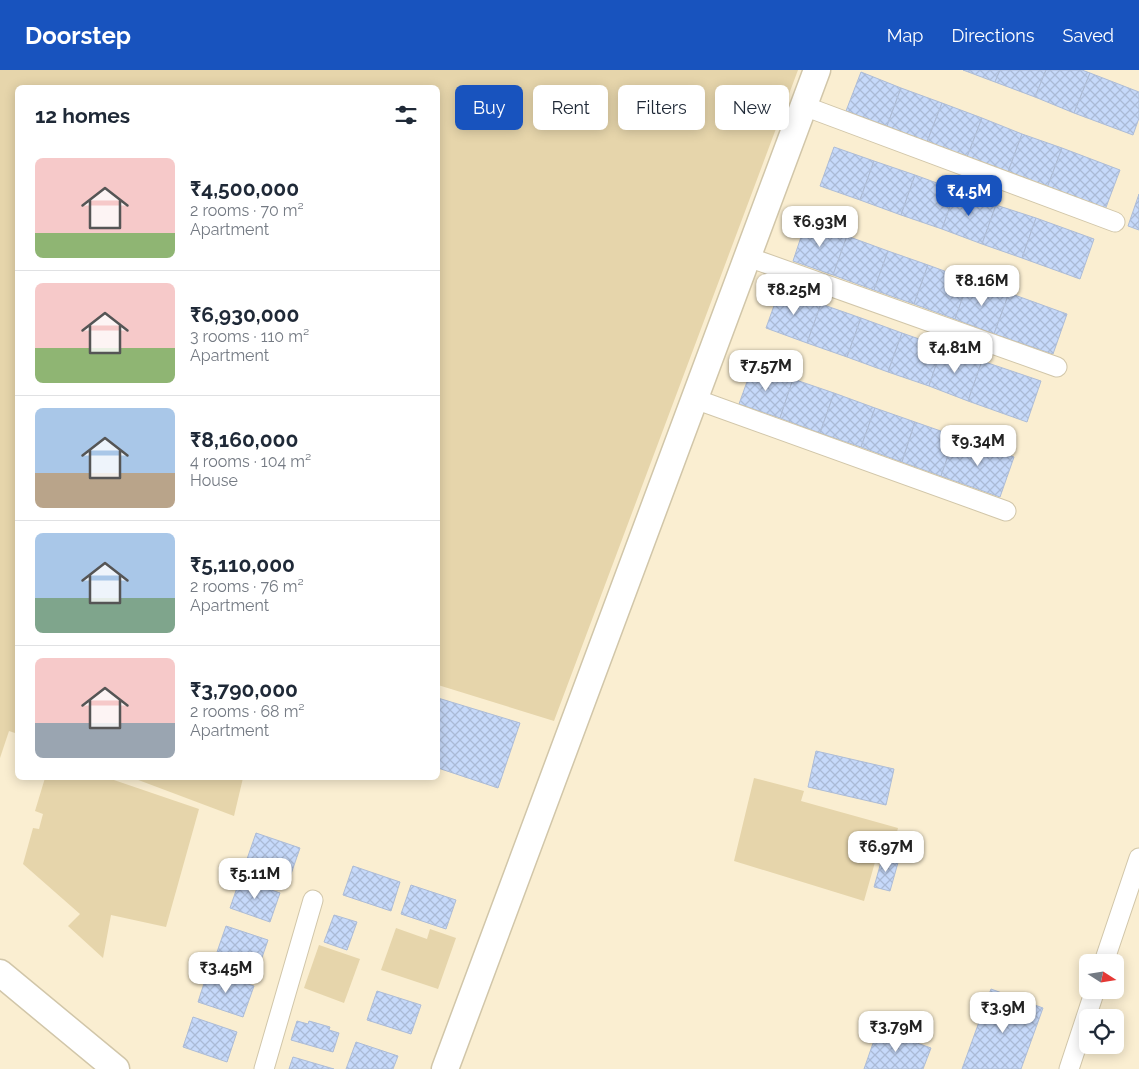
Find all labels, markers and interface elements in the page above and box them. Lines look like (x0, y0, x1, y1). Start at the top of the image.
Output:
text: Doorstep (25, 21, 131, 50)
text: Map (887, 25, 923, 46)
text: Directions (951, 25, 1035, 46)
text: Saved (1063, 25, 1114, 46)
chip: Buy (455, 85, 523, 130)
chip: Rent (533, 85, 608, 130)
chip: Filters (618, 85, 705, 130)
chip: New (715, 85, 789, 130)
icon: filters (392, 101, 420, 129)
text: 12 homes (35, 103, 130, 128)
pin: ₹4.5M (934, 174, 1004, 217)
text: ₹4,500,000 (190, 176, 299, 201)
icon: home (75, 178, 135, 238)
text: ₹4.5M (947, 181, 991, 200)
text: 2 rooms · 70 m² (190, 201, 304, 220)
pin: ₹6.93M (779, 206, 861, 248)
text: ₹6.93M (793, 212, 847, 231)
text: Apartment (190, 220, 269, 239)
pin: ₹8.16M (941, 264, 1023, 307)
text: ₹8.16M (955, 271, 1009, 290)
pin: ₹8.25M (753, 274, 835, 316)
text: ₹8.25M (767, 280, 821, 299)
text: ₹6,930,000 (190, 302, 299, 327)
icon: home (75, 303, 135, 363)
text: 3 rooms · 110 m² (190, 327, 309, 346)
pin: ₹4.81M (914, 332, 996, 374)
text: ₹4.81M (929, 338, 981, 357)
text: Apartment (190, 346, 269, 365)
pin: ₹7.57M (725, 350, 807, 392)
text: ₹7.57M (740, 356, 792, 375)
pin: ₹9.34M (937, 424, 1019, 467)
text: ₹8,160,000 (190, 427, 298, 452)
icon: home (75, 428, 135, 488)
text: ₹9.34M (951, 431, 1005, 450)
text: 4 rooms · 104 m² (190, 452, 311, 471)
text: House (190, 471, 238, 490)
text: ₹5,110,000 (190, 552, 295, 577)
icon: home (75, 553, 135, 613)
text: 2 rooms · 76 m² (190, 577, 304, 596)
text: Apartment (190, 596, 269, 615)
text: ₹3,790,000 (190, 677, 298, 702)
icon: home (75, 678, 135, 738)
text: 2 rooms · 68 m² (190, 702, 305, 721)
text: Apartment (190, 721, 269, 740)
pin: ₹6.97M (845, 830, 927, 873)
text: ₹6.97M (859, 837, 913, 856)
pin: ₹5.11M (214, 858, 296, 900)
text: ₹5.11M (230, 864, 280, 883)
pin: ₹3.45M (185, 952, 267, 994)
north arrow (1079, 954, 1124, 999)
map controls (1079, 954, 1124, 1054)
text: ₹3.45M (200, 958, 252, 977)
pin: ₹3.9M (968, 992, 1038, 1034)
text: ₹3.9M (981, 998, 1025, 1017)
button: locate (1079, 1009, 1124, 1054)
pin: ₹3.79M (855, 1010, 937, 1053)
text: ₹3.79M (869, 1017, 923, 1036)

